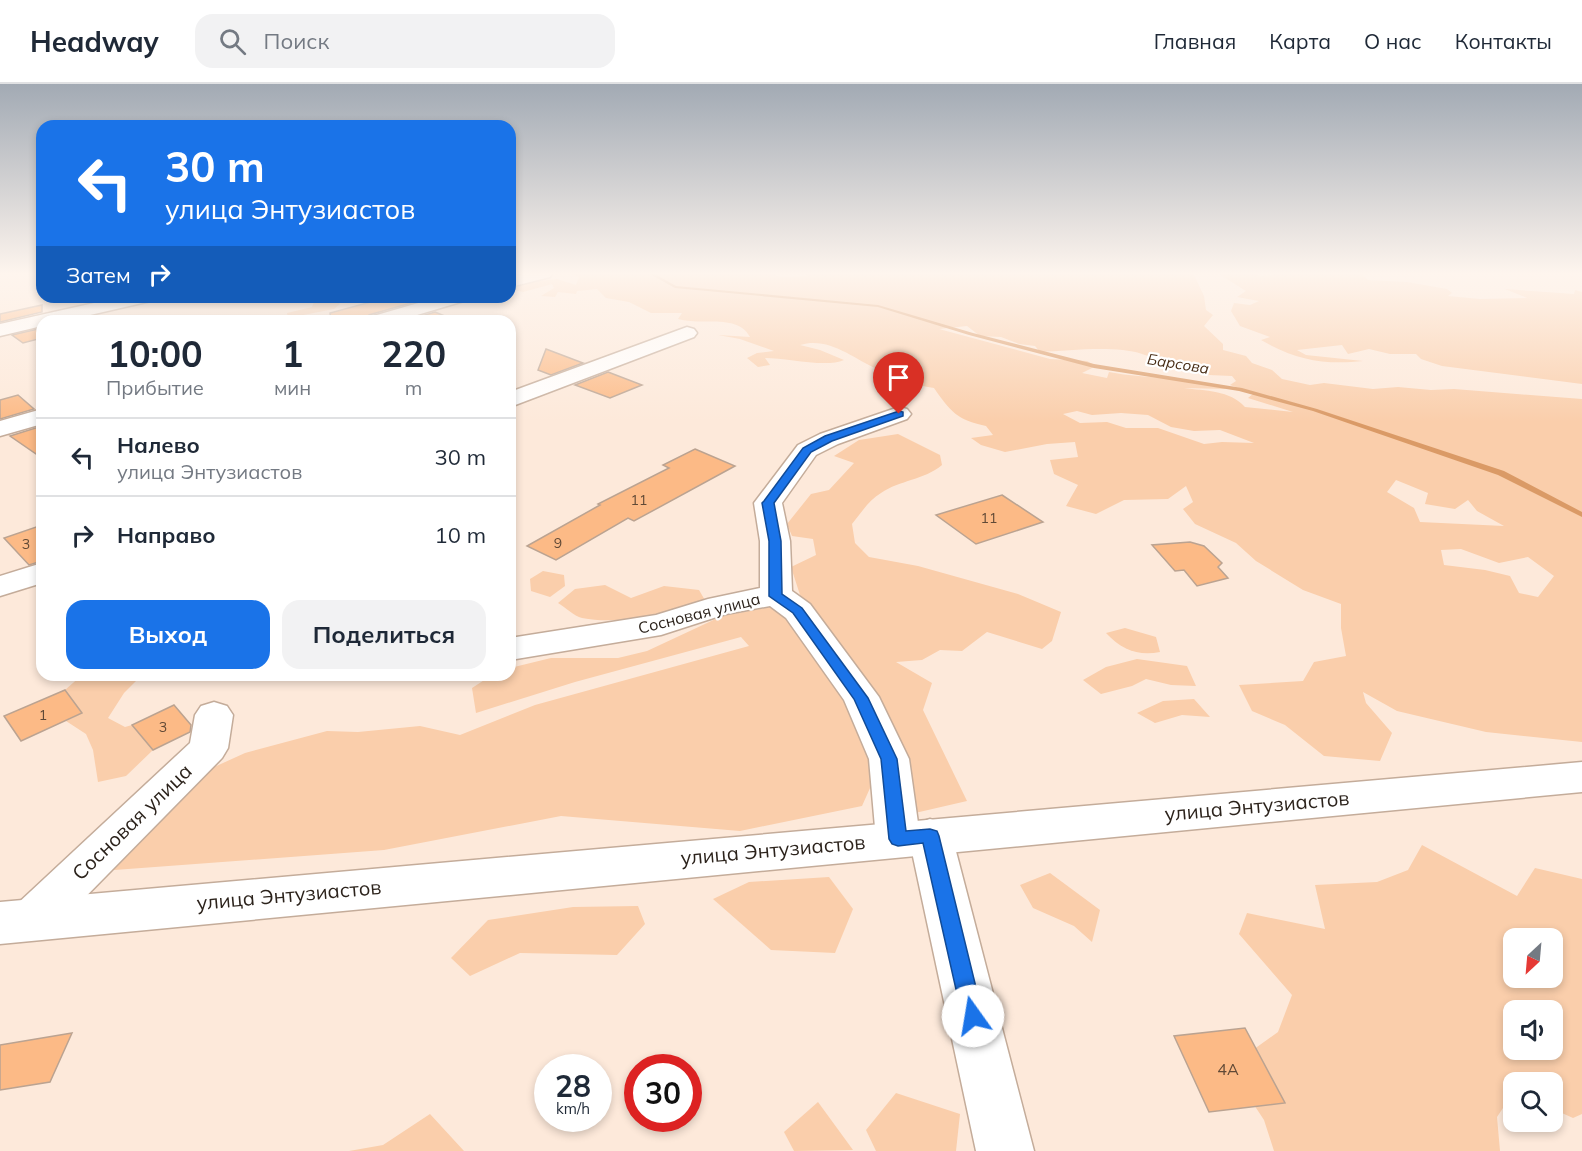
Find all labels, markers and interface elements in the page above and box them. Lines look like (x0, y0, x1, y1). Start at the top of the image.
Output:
search box (195, 14, 615, 68)
text: Headway (30, 24, 159, 59)
icon: search (216, 25, 249, 58)
text: Поиск (264, 27, 329, 55)
text: Главная (1154, 28, 1236, 54)
text: Карта (1269, 28, 1331, 54)
text: О нас (1364, 28, 1422, 54)
text: Контакты (1455, 28, 1552, 54)
text: 30 m (165, 140, 265, 193)
icon: left (66, 144, 144, 222)
text: улица Энтузиастов (165, 192, 415, 226)
icon: right (143, 258, 176, 291)
text: Затем (66, 261, 131, 289)
text: 10:00 (107, 331, 203, 376)
text: 1 (282, 331, 303, 376)
text: 220 (381, 331, 446, 376)
water label: Барсова (1146, 349, 1210, 378)
pin (873, 352, 924, 414)
icon: arrive (882, 361, 915, 394)
text: Прибытие (106, 375, 204, 400)
text: мин (274, 375, 311, 400)
text: m (405, 375, 422, 400)
text: Налево (117, 431, 200, 459)
icon: left (66, 441, 99, 474)
text: 30 m (435, 443, 486, 471)
text: улица Энтузиастов (117, 459, 302, 484)
house number: 11 (631, 491, 647, 509)
house number: 11 (981, 509, 997, 527)
icon: right (66, 519, 99, 552)
text: Направо (117, 521, 215, 549)
text: 10 m (435, 521, 486, 549)
house number: 9 (554, 534, 562, 552)
house number: 3 (22, 535, 30, 553)
street label: Сосновая улица (636, 588, 762, 638)
button: Выход (66, 600, 270, 669)
button: Поделиться (282, 600, 486, 669)
house number: 1 (39, 706, 47, 724)
house number: 3 (159, 718, 167, 736)
street label: Сосновая улица (67, 758, 197, 885)
street label: улица Энтузиастов (1164, 785, 1350, 826)
street label: улица Энтузиастов (680, 829, 866, 870)
street label: улица Энтузиастов (196, 874, 382, 915)
north arrow (1503, 928, 1563, 988)
map controls (1503, 928, 1563, 1132)
position arrow (941, 984, 1005, 1048)
button: sound (1503, 1000, 1563, 1060)
speed limit sign: 30 (624, 1054, 702, 1132)
house number: 4А (1217, 1059, 1239, 1079)
text: 28 (555, 1067, 591, 1105)
button: search (1503, 1072, 1563, 1132)
text: km/h (556, 1099, 590, 1118)

